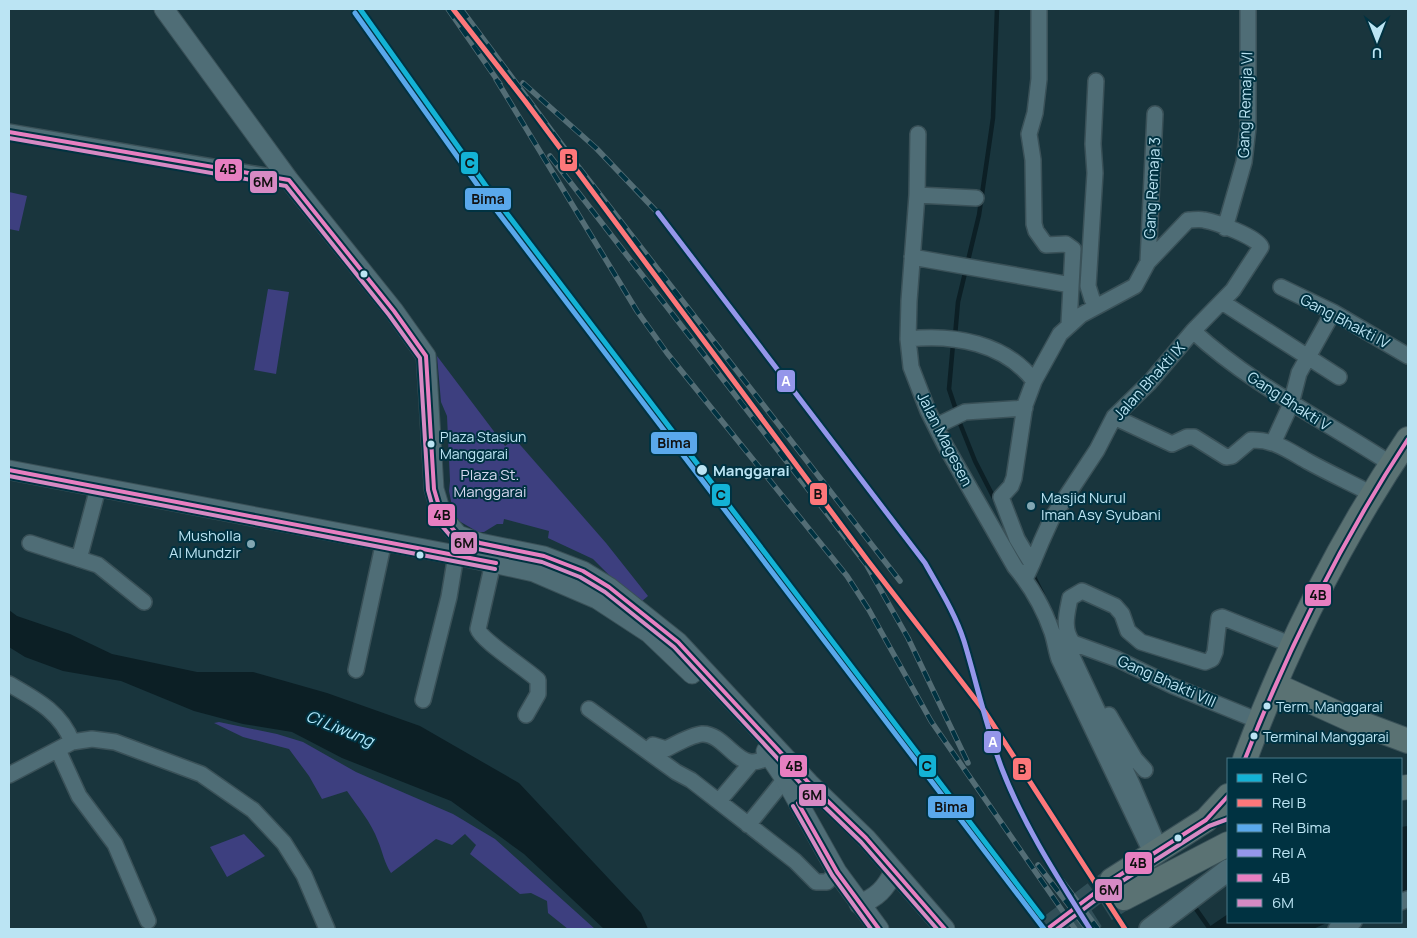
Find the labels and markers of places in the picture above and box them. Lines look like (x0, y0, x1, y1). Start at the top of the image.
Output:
unlabelled marker (359, 269, 369, 279)
place label: Plaza Stasiun Manggarai (440, 427, 526, 463)
marker: Plaza Stasiun Manggarai (426, 439, 436, 449)
place label: Manggarai (713, 460, 790, 481)
marker: Manggarai (695, 463, 709, 477)
place label: Masjid Nurul Iman Asy Syubani (1041, 487, 1161, 525)
marker: Masjid Nurul Iman Asy Syubani (1025, 500, 1037, 512)
place label: Musholla Al Mundzir (169, 525, 242, 563)
marker: Musholla Al Mundzir (245, 538, 257, 550)
unlabelled marker (415, 550, 425, 560)
place label: Term. Manggarai (1276, 697, 1383, 716)
marker: Term. Manggarai (1262, 701, 1272, 711)
place label: Terminal Manggarai (1263, 727, 1389, 746)
marker: Terminal Manggarai (1249, 731, 1259, 741)
unlabelled marker (1173, 833, 1183, 843)

